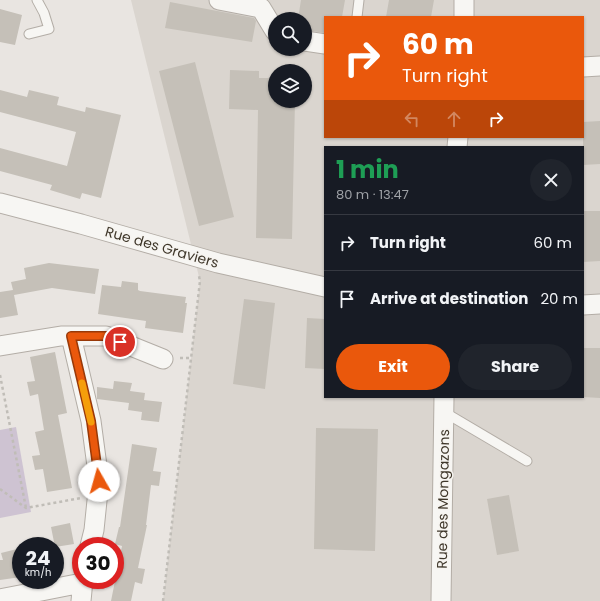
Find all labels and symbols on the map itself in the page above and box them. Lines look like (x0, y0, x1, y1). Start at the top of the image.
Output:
street label: Rue des Graviers (103, 221, 221, 273)
pin (103, 325, 137, 359)
street label: Rue des Mongazons (432, 429, 454, 569)
position arrow (78, 460, 120, 502)
speed limit sign: 30 (72, 537, 124, 589)

